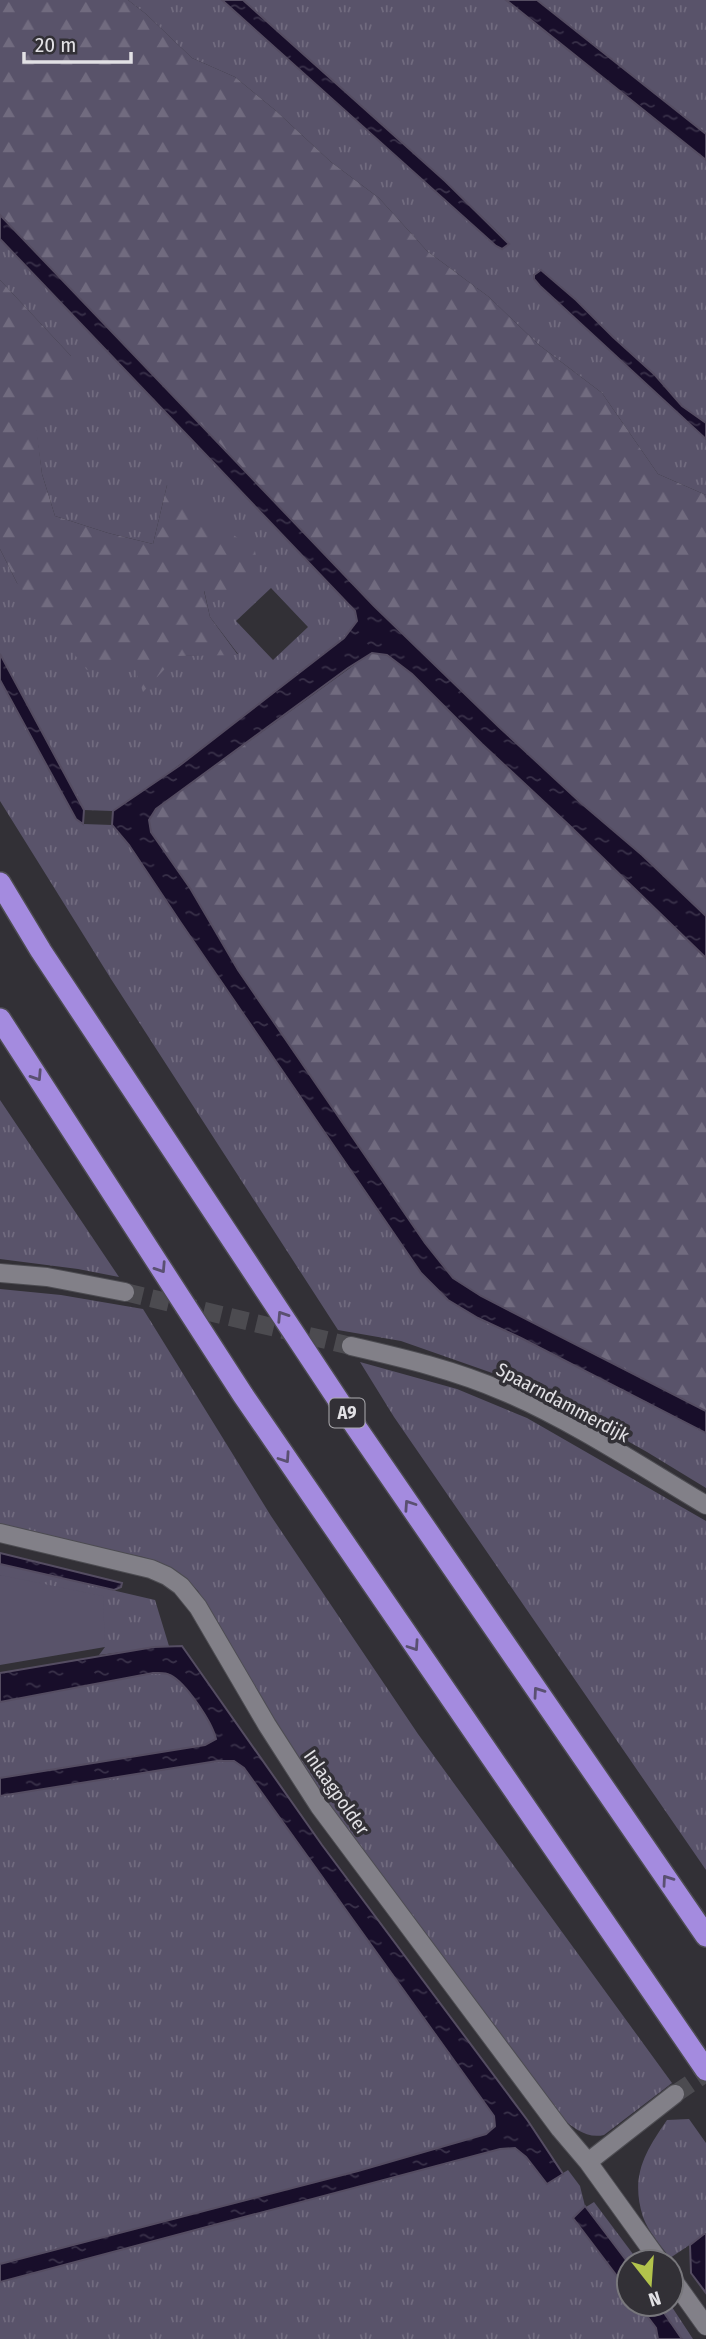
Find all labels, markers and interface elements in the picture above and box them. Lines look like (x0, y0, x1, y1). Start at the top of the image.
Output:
scale bar (24, 21, 131, 65)
text: 20 m (35, 32, 76, 58)
one-way arrow (29, 1069, 42, 1082)
one-way arrow (152, 1260, 165, 1273)
one-way arrow (278, 1311, 291, 1324)
street label: Spaarndammerdijk (492, 1358, 633, 1447)
road number: A9 (330, 1398, 364, 1428)
one-way arrow (277, 1450, 289, 1463)
one-way arrow (405, 1500, 417, 1513)
one-way arrow (405, 1638, 418, 1651)
one-way arrow (534, 1687, 546, 1700)
street label: Inlaagpolder (299, 1745, 374, 1839)
one-way arrow (663, 1875, 675, 1888)
north arrow (615, 2248, 685, 2318)
text: N (646, 2286, 664, 2311)

